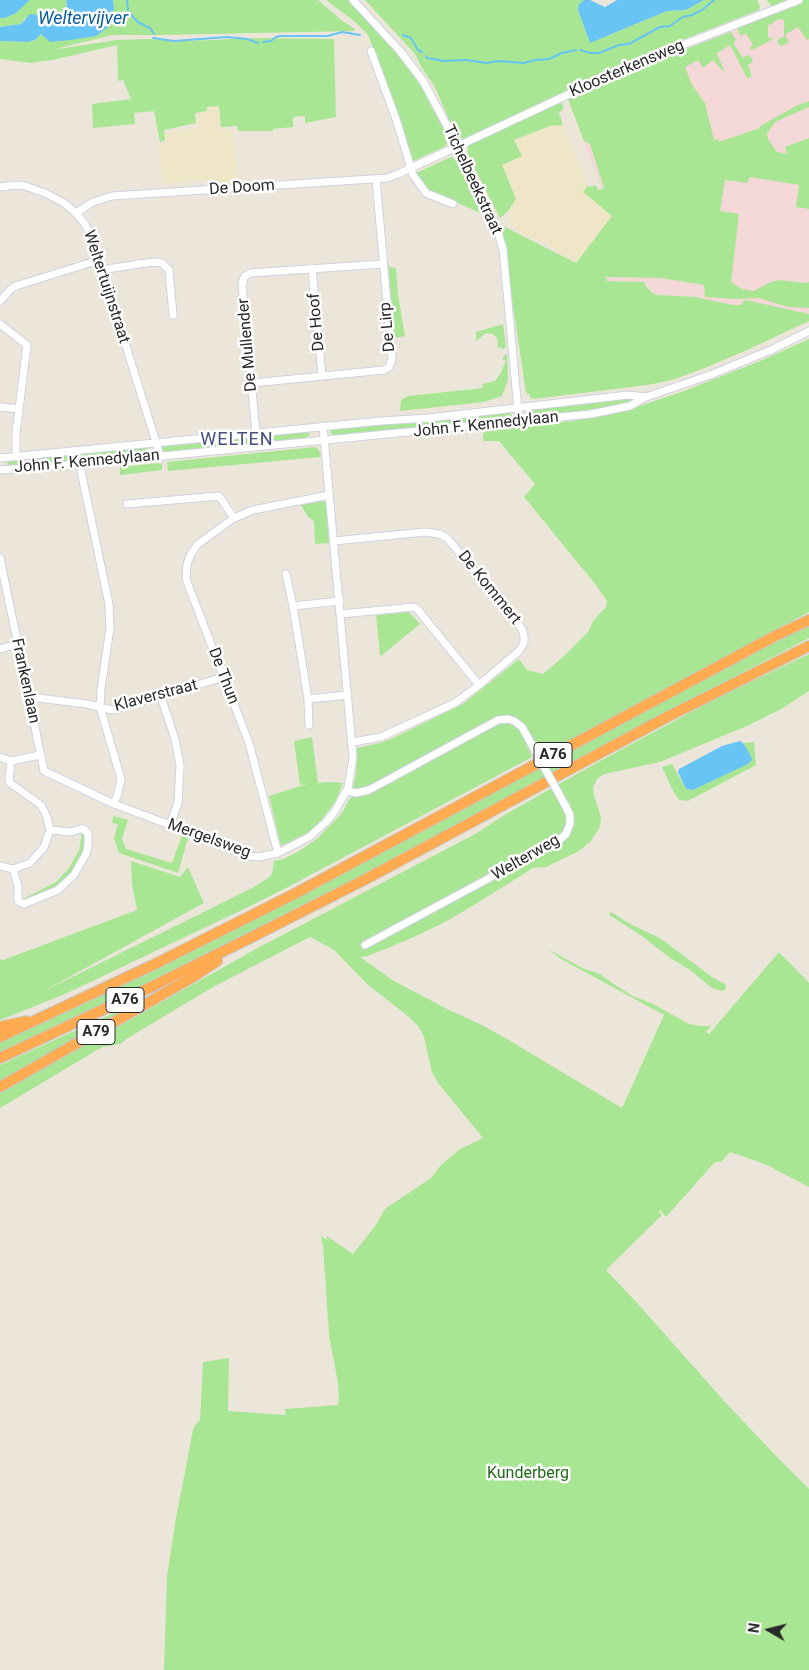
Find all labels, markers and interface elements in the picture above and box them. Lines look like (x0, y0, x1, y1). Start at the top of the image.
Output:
water label: Weltervijver (38, 8, 128, 30)
street label: Kloosterkensweg (567, 36, 687, 102)
street label: Tichelbeekstraat (438, 122, 506, 238)
street label: De Doom (209, 176, 275, 200)
street label: Weltertuijnstraat (79, 228, 133, 346)
street label: De Hoof (305, 292, 329, 352)
street label: De Mullender (234, 297, 262, 393)
street label: De Lirp (376, 301, 400, 353)
street label: John F. Kennedylaan (412, 408, 560, 442)
district label: WELTEN (200, 429, 274, 451)
street label: John F. Kennedylaan (13, 446, 161, 478)
street label: De Kommert (453, 547, 525, 629)
street label: Frankenlaan (7, 637, 43, 725)
street label: De Thun (203, 645, 243, 707)
street label: Klaverstraat (112, 676, 200, 716)
road number: A76 (534, 742, 572, 768)
street label: Mergelsweg (165, 815, 253, 863)
street label: Welterweg (489, 831, 563, 885)
road number: A76 (106, 988, 144, 1012)
road number: A79 (77, 1020, 115, 1044)
park label: Kunderberg (487, 1464, 569, 1484)
north arrow (744, 1605, 794, 1655)
text: N (746, 1622, 763, 1634)

